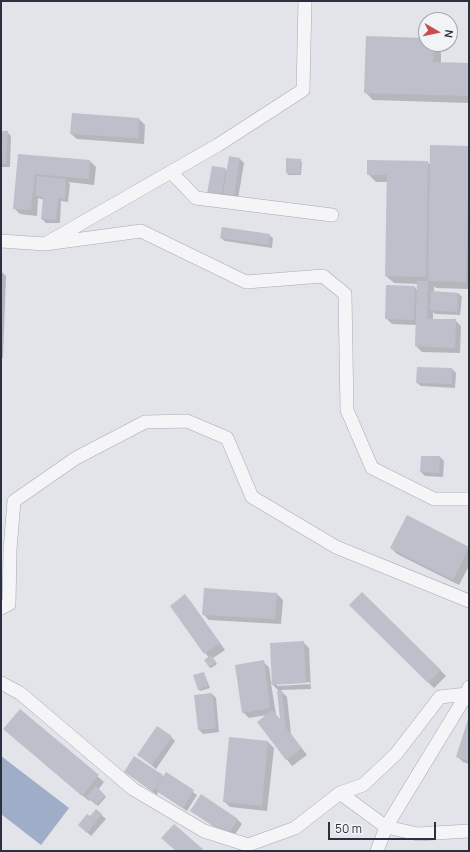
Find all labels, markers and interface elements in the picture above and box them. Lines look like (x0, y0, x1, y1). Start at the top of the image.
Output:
north arrow (418, 12, 458, 52)
text: N (441, 29, 457, 39)
scale bar (330, 814, 438, 840)
text: 50 m (335, 820, 362, 837)

